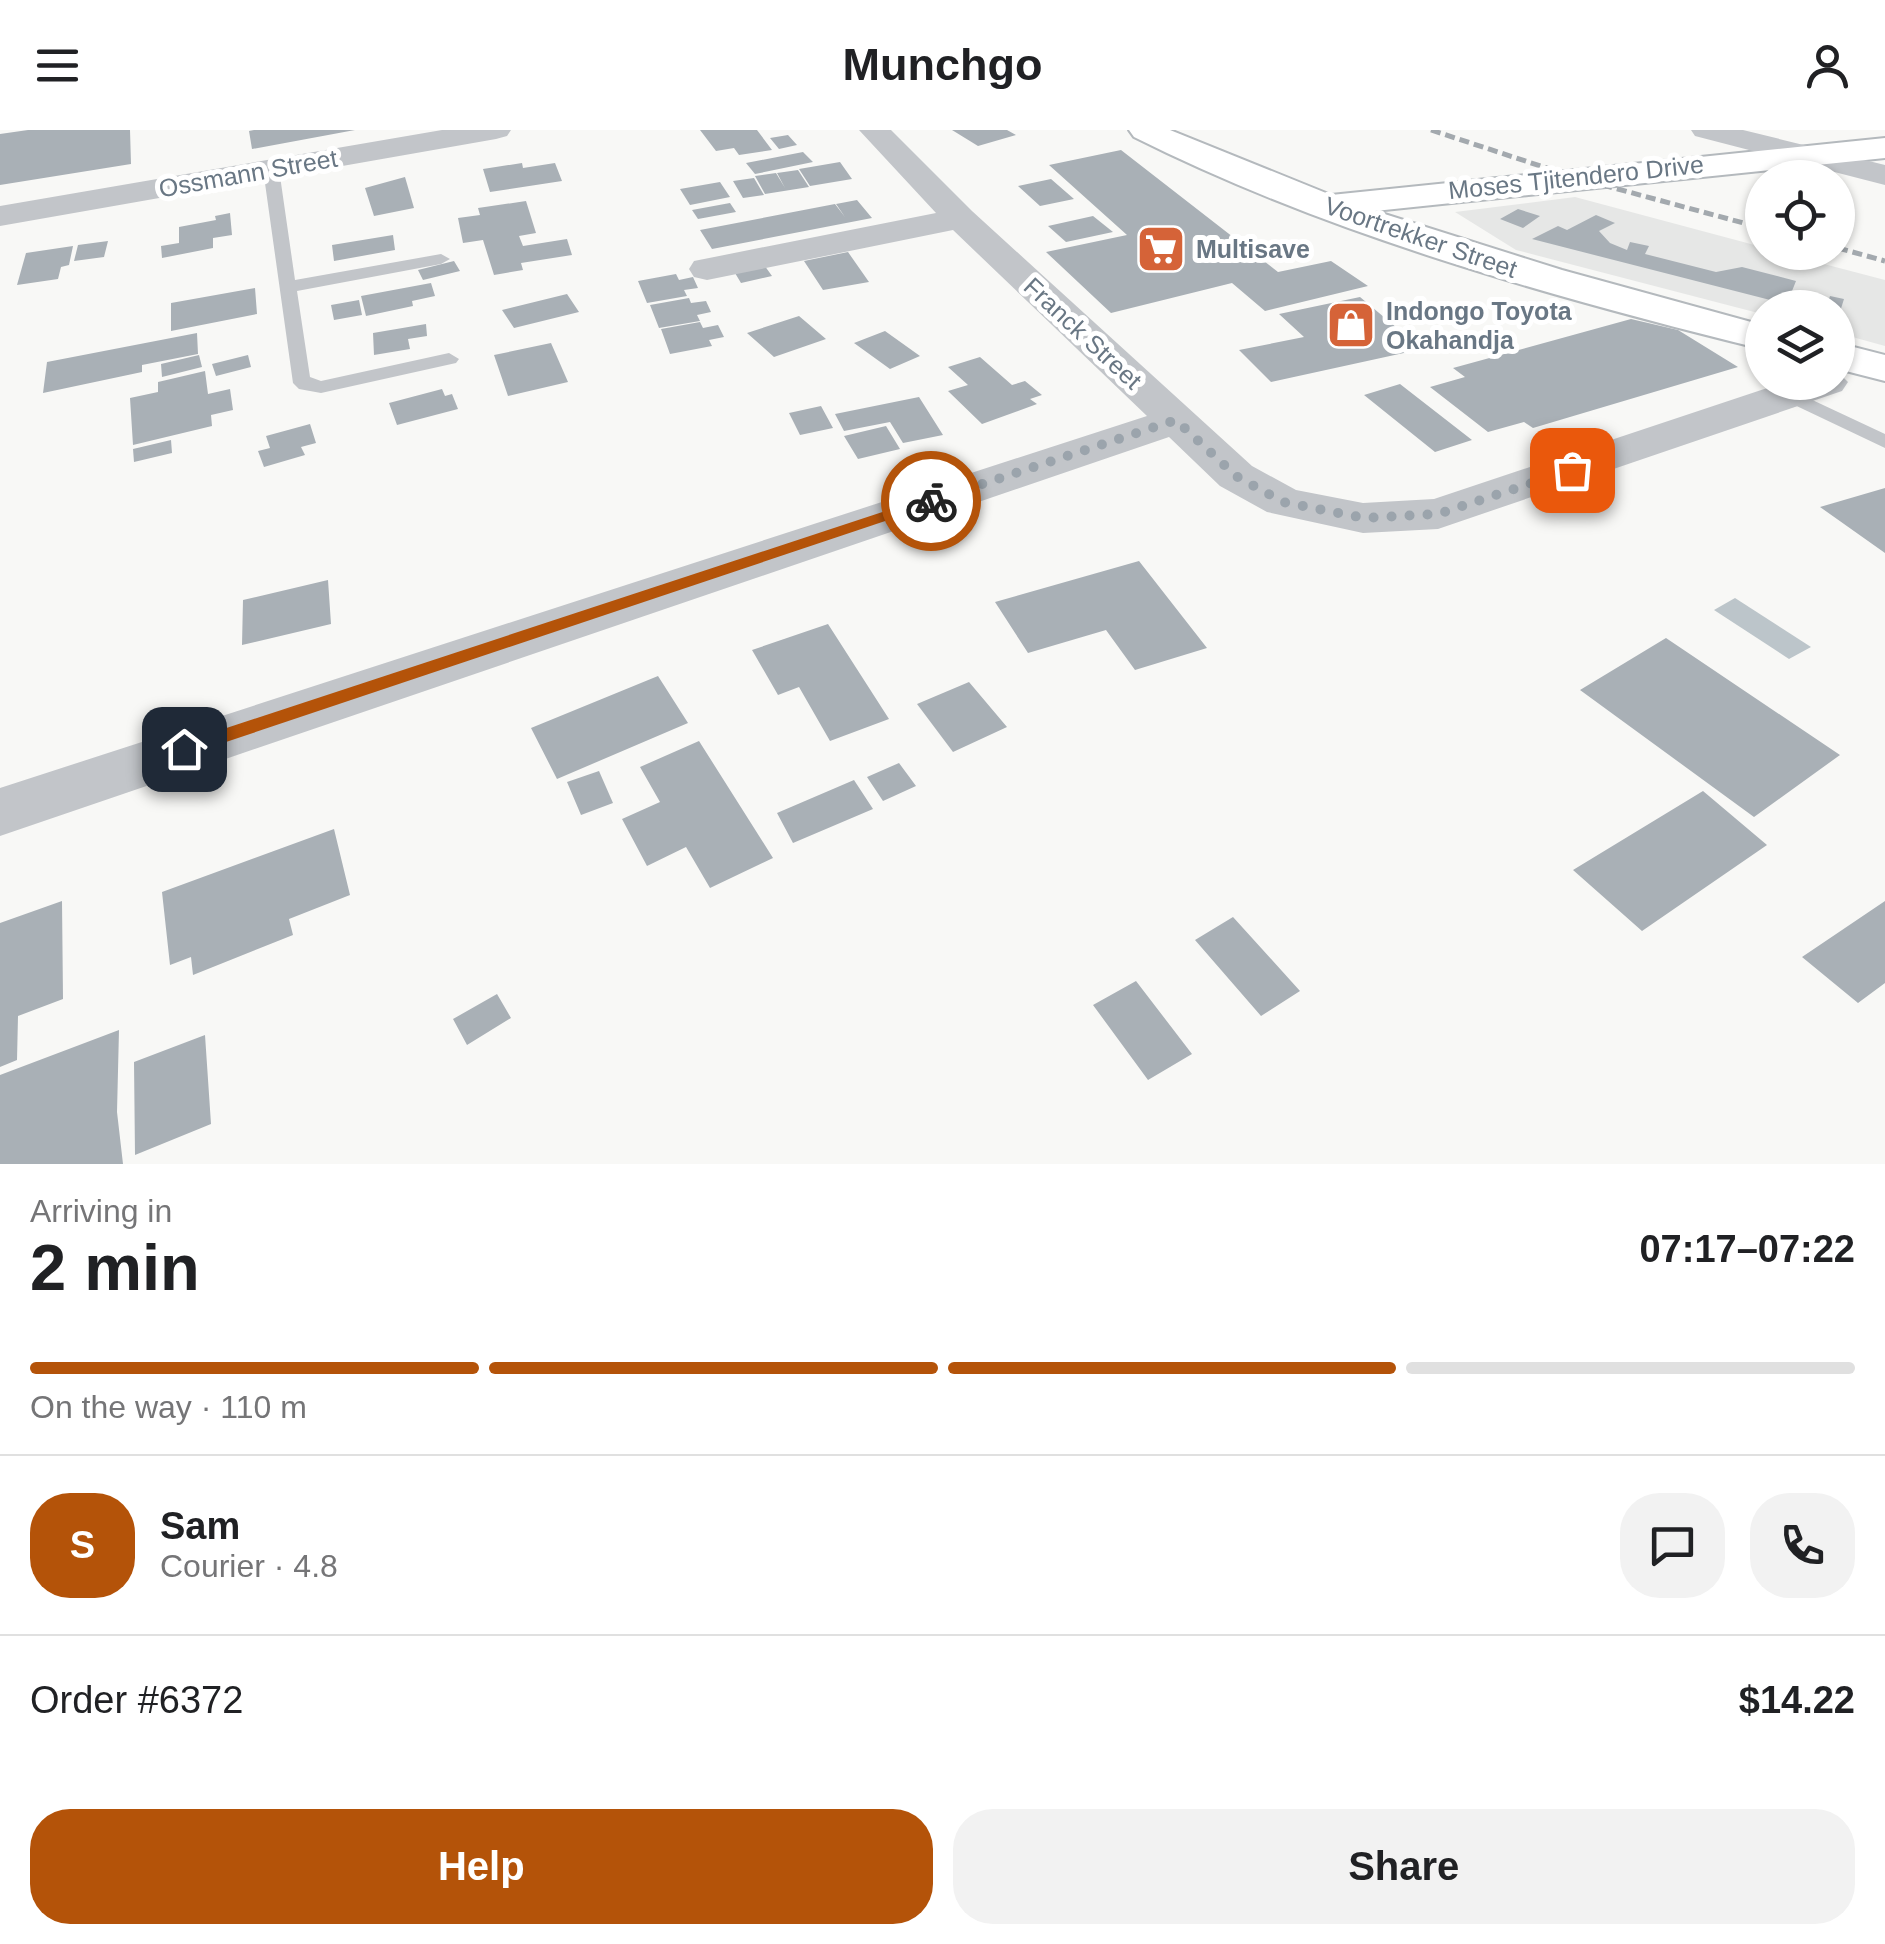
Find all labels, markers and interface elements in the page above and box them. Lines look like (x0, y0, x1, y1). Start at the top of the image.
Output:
icon: menu (30, 38, 85, 93)
icon: person (1800, 38, 1855, 93)
text: Munchgo (843, 39, 1042, 90)
street label: Ossmann Street (157, 144, 339, 202)
street label: Moses Tjitendero Drive (1447, 150, 1705, 204)
map controls (1745, 160, 1855, 400)
button: locate (1745, 160, 1855, 270)
street label: Voortrekker Street (1321, 191, 1521, 283)
supermarket icon: Multisave (1135, 223, 1187, 275)
place label: Multisave (1196, 235, 1310, 263)
street label: Franck Street (1019, 272, 1147, 394)
button: layers (1745, 290, 1855, 400)
place label: Indongo Toyota Okahandja (1386, 297, 1573, 354)
shop icon: Indongo Toyota Okahandja (1325, 299, 1377, 351)
pin (1530, 428, 1615, 513)
icon: bag (1545, 443, 1600, 498)
courier (881, 451, 981, 551)
icon: bike (904, 474, 959, 529)
pin (142, 707, 227, 792)
icon: home (157, 722, 212, 777)
text: Arriving in (30, 1193, 172, 1229)
text: 07:17–07:22 (1639, 1228, 1855, 1270)
text: 2 min (30, 1231, 200, 1304)
text: On the way · 110 m (30, 1389, 307, 1425)
button: chat (1620, 1493, 1725, 1598)
button: phone (1750, 1493, 1855, 1598)
text: Sam (160, 1505, 240, 1547)
text: S (70, 1524, 95, 1566)
text: Courier · 4.8 (160, 1548, 338, 1584)
text: Order #6372 (30, 1679, 243, 1721)
text: $14.22 (1739, 1679, 1855, 1721)
button: Help (30, 1809, 933, 1924)
button: Share (953, 1809, 1855, 1924)

